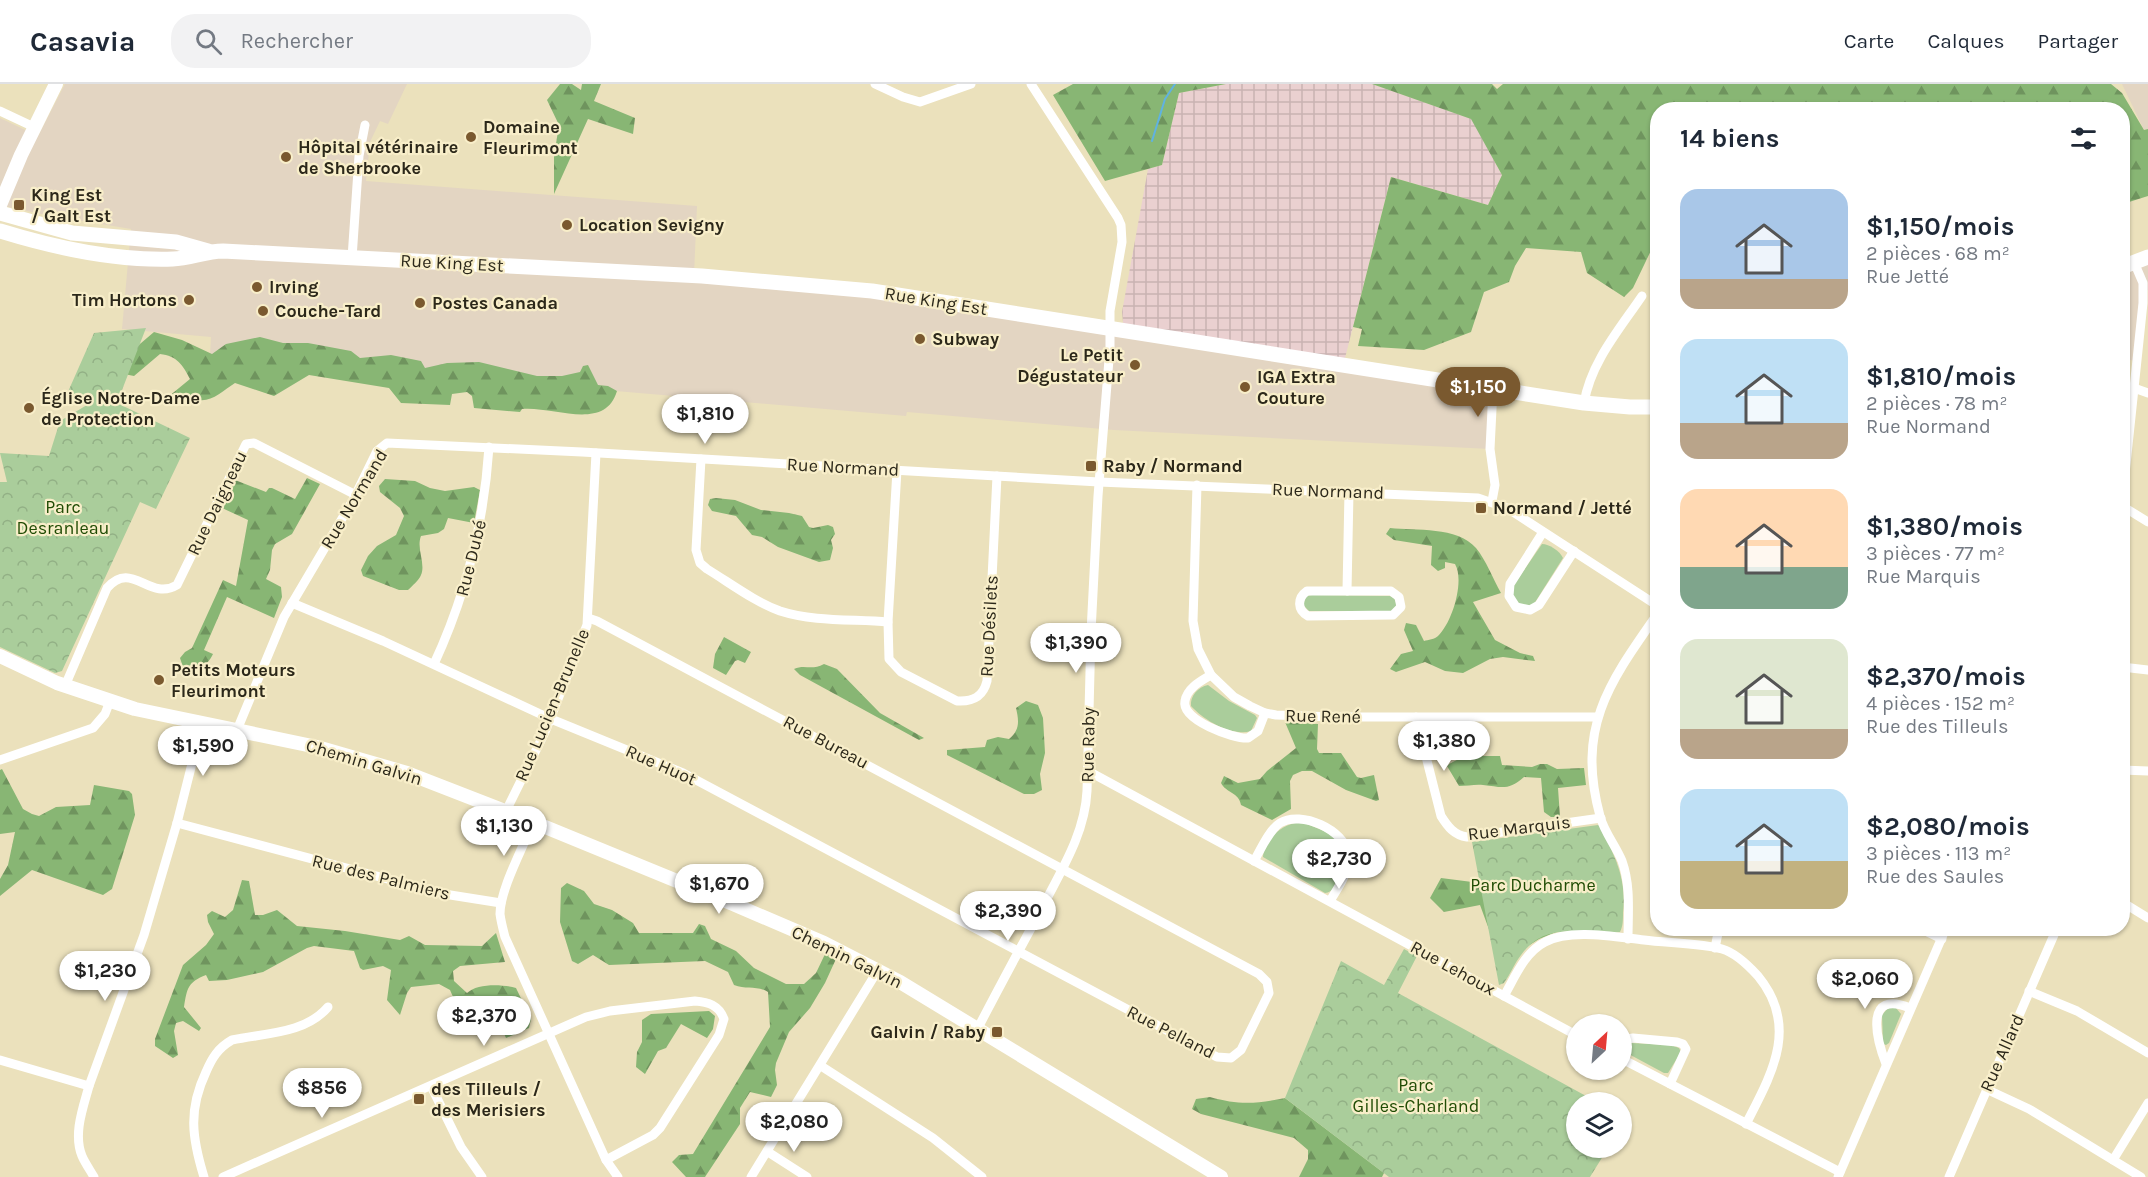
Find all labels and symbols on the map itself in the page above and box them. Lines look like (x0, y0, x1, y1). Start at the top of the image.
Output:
place label: Domaine Fleurimont (483, 116, 578, 159)
marker: Domaine Fleurimont (464, 130, 478, 144)
place label: Hôpital vétérinaire de Sherbrooke (298, 136, 458, 179)
marker: Hôpital vétérinaire de Sherbrooke (279, 150, 293, 164)
place label: King Est / Galt Est (31, 184, 111, 227)
marker: King Est / Galt Est (12, 198, 26, 212)
place label: Location Sevigny (579, 214, 724, 236)
marker: Location Sevigny (560, 218, 574, 232)
street label: Rue King Est (400, 249, 504, 277)
place label: Irving (269, 276, 319, 298)
marker: Irving (250, 280, 264, 294)
street label: Rue King Est (883, 282, 989, 320)
place label: Tim Hortons (72, 289, 177, 311)
place label: Postes Canada (432, 292, 558, 314)
marker: Tim Hortons (182, 293, 196, 307)
marker: Postes Canada (413, 296, 427, 310)
place label: Couche-Tard (275, 300, 381, 322)
marker: Couche-Tard (256, 304, 270, 318)
place label: Subway (932, 328, 999, 350)
marker: Subway (913, 332, 927, 346)
place label: Le Petit Dégustateur (1017, 344, 1123, 387)
marker: Le Petit Dégustateur (1128, 358, 1142, 372)
place label: IGA Extra Couture (1257, 366, 1336, 409)
pin: $1,150 (1429, 367, 1527, 418)
marker: IGA Extra Couture (1238, 380, 1252, 394)
place label: Église Notre-Dame de Protection (41, 386, 200, 430)
pin: $1,810 (656, 394, 754, 445)
marker: Église Notre-Dame de Protection (22, 401, 36, 415)
street label: Rue Normand (316, 445, 392, 553)
street label: Rue Daigneau (182, 447, 252, 559)
street label: Rue Normand (786, 453, 900, 481)
place label: Raby / Normand (1103, 455, 1243, 477)
marker: Raby / Normand (1084, 459, 1098, 473)
street label: Rue Normand (1271, 478, 1385, 504)
park label: Parc Desranleau (17, 496, 109, 539)
place label: Normand / Jetté (1493, 497, 1632, 519)
marker: Normand / Jetté (1474, 501, 1488, 515)
street label: Rue Dubé (451, 517, 491, 599)
street label: Rue Désilets (975, 575, 1003, 677)
pin: $1,390 (1027, 623, 1125, 674)
street label: Rue Lucien-Brunelle (510, 625, 594, 785)
place label: Petits Moteurs Fleurimont (171, 659, 296, 702)
marker: Petits Moteurs Fleurimont (152, 673, 166, 687)
street label: Rue René (1285, 704, 1361, 728)
street label: Rue Raby (1076, 706, 1100, 783)
street label: Rue Bureau (779, 710, 873, 774)
pin: $1,380 (1395, 721, 1493, 772)
pin: $1,590 (154, 726, 252, 777)
street label: Chemin Galvin (303, 734, 425, 790)
street label: Rue Huot (622, 740, 700, 790)
pin: $1,130 (455, 806, 553, 857)
street label: Rue Marquis (1466, 811, 1572, 845)
pin: $2,730 (1290, 839, 1388, 890)
street label: Rue des Palmiers (310, 849, 452, 905)
pin: $1,670 (670, 864, 768, 915)
park label: Parc Ducharme (1470, 874, 1596, 896)
pin: $2,390 (959, 891, 1057, 942)
street label: Chemin Galvin (788, 921, 906, 993)
street label: Rue Lehoux (1407, 936, 1499, 1000)
pin: $1,230 (56, 951, 154, 1002)
pin: $2,060 (1816, 959, 1914, 1010)
pin: $2,370 (435, 996, 533, 1047)
street label: Rue Pelland (1123, 1000, 1219, 1064)
street label: Rue Allard (1975, 1011, 2029, 1095)
north arrow (1566, 1014, 1632, 1080)
place label: Galvin / Raby (871, 1021, 985, 1043)
marker: Galvin / Raby (990, 1025, 1004, 1039)
pin: $856 (286, 1068, 358, 1119)
park label: Parc Gilles-Charland (1353, 1074, 1479, 1117)
place label: des Tilleuls / des Merisiers (431, 1078, 545, 1121)
marker: des Tilleuls / des Merisiers (412, 1092, 426, 1106)
pin: $2,080 (745, 1102, 843, 1153)

